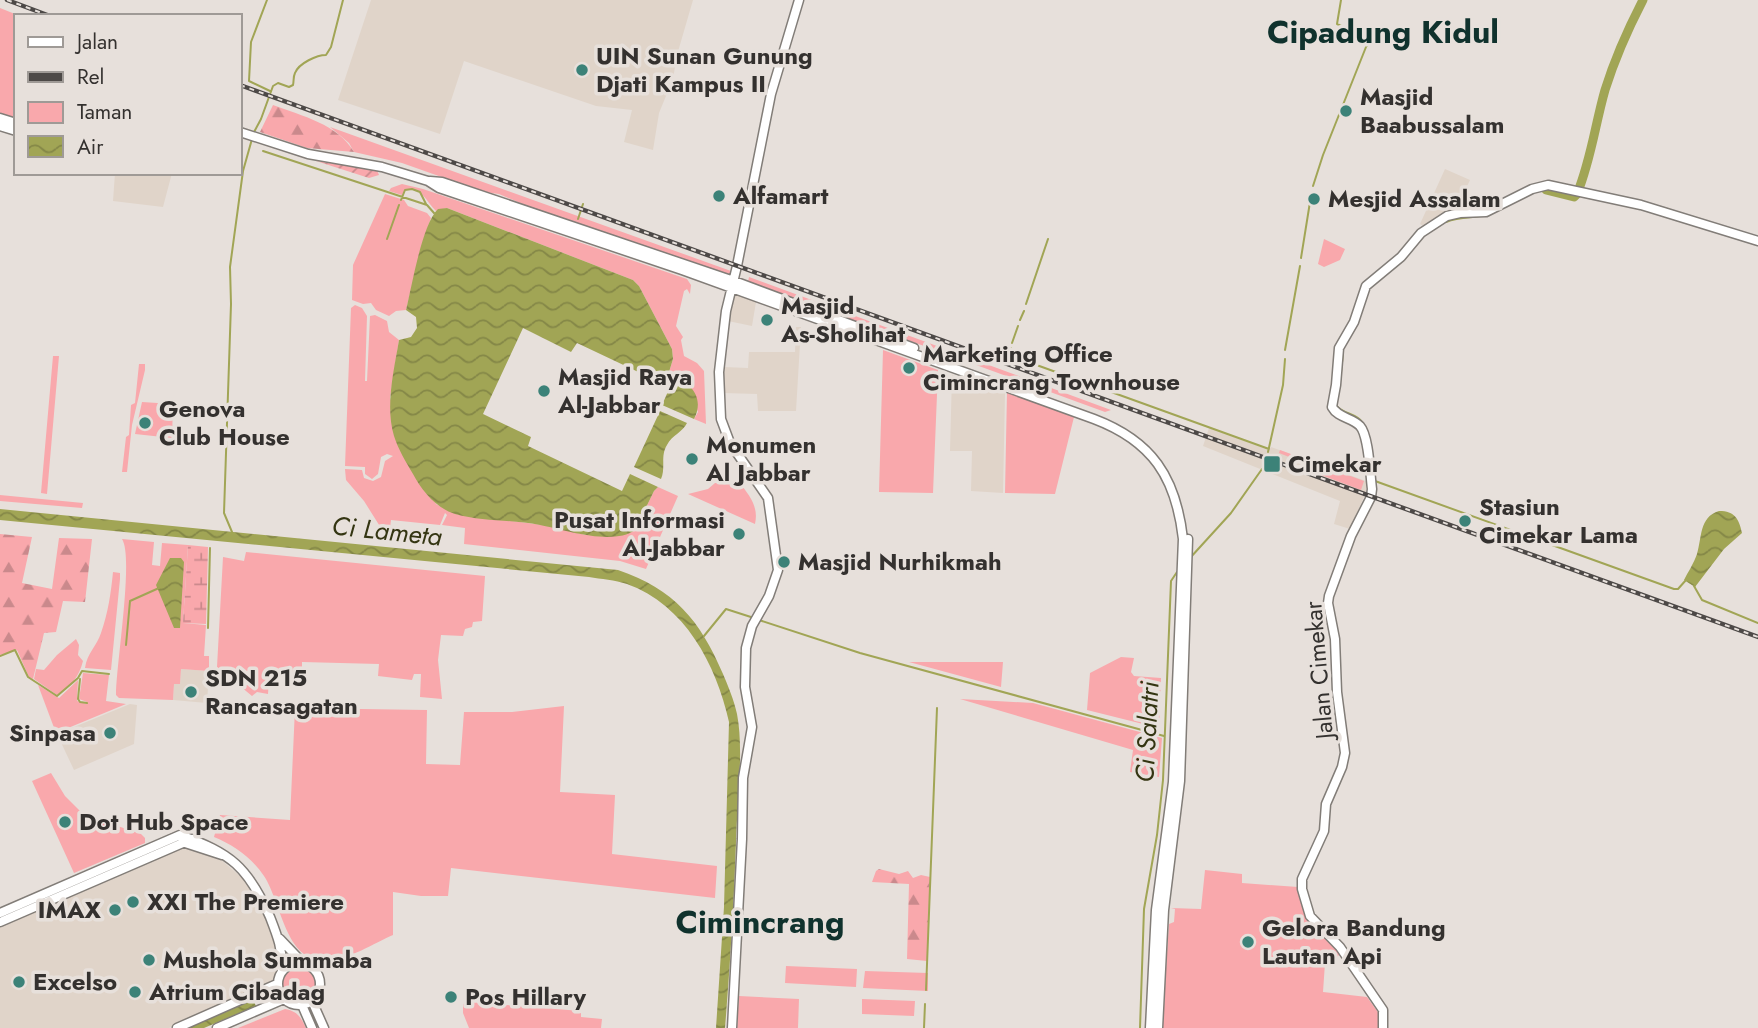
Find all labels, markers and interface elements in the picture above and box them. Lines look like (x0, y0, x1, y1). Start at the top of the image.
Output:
district label: Cipadung Kidul (1267, 9, 1499, 55)
legend (14, 14, 242, 175)
text: Jalan (74, 27, 118, 57)
place label: UIN Sunan Gunung Djati Kampus II (596, 38, 813, 101)
text: Rel (77, 62, 104, 92)
marker: UIN Sunan Gunung Djati Kampus II (574, 62, 590, 78)
place label: Masjid Baabussalam (1360, 79, 1504, 142)
text: Taman (77, 97, 132, 127)
marker: Masjid Baabussalam (1338, 103, 1354, 119)
text: Air (77, 132, 104, 162)
place label: Alfamart (732, 178, 829, 213)
place label: Mesjid Assalam (1328, 181, 1501, 216)
marker: Alfamart (711, 188, 727, 204)
marker: Mesjid Assalam (1306, 191, 1322, 207)
place label: Masjid As-Sholihat (780, 288, 905, 351)
marker: Masjid As-Sholihat (759, 312, 775, 328)
place label: Marketing Office Cimincrang Townhouse (923, 336, 1180, 399)
place label: Masjid Raya Al-Jabbar (557, 359, 692, 422)
marker: Marketing Office Cimincrang Townhouse (901, 360, 917, 376)
marker: Masjid Raya Al-Jabbar (536, 383, 552, 399)
place label: Genova Club House (159, 391, 290, 454)
marker: Genova Club House (137, 415, 153, 431)
place label: Monumen Al Jabbar (705, 427, 816, 490)
place label: Cimekar (1288, 446, 1382, 481)
marker: Monumen Al Jabbar (684, 451, 700, 467)
marker: Cimekar (1262, 454, 1282, 474)
place label: Stasiun Cimekar Lama (1479, 489, 1638, 552)
place label: Pusat Informasi Al-Jabbar (554, 502, 725, 565)
water label: Ci Lameta (330, 506, 445, 556)
marker: Stasiun Cimekar Lama (1457, 513, 1473, 529)
marker: Pusat Informasi Al-Jabbar (731, 526, 747, 542)
place label: Masjid Nurhikmah (798, 544, 1002, 579)
marker: Masjid Nurhikmah (776, 554, 792, 570)
street label: Jalan Cimekar (1295, 599, 1342, 743)
place label: SDN 215 Rancasagatan (205, 660, 358, 723)
water label: Ci Salatri (1125, 680, 1169, 784)
marker: SDN 215 Rancasagatan (183, 684, 199, 700)
place label: Sinpasa (9, 715, 96, 750)
marker: Sinpasa (102, 725, 118, 741)
place label: Dot Hub Space (79, 804, 249, 839)
marker: Dot Hub Space (57, 814, 73, 830)
place label: XXI The Premiere (147, 884, 344, 919)
place label: IMAX (38, 892, 102, 927)
marker: XXI The Premiere (125, 894, 141, 910)
district label: Cimincrang (676, 899, 844, 945)
marker: IMAX (107, 902, 123, 918)
place label: Gelora Bandung Lautan Api (1262, 910, 1446, 973)
marker: Gelora Bandung Lautan Api (1240, 934, 1256, 950)
place label: Mushola Summaba (163, 942, 372, 977)
marker: Mushola Summaba (141, 952, 157, 968)
place label: Excelso (33, 964, 117, 999)
marker: Excelso (11, 974, 27, 990)
place label: Atrium Cibadag (148, 974, 325, 1009)
place label: Pos Hillary (465, 979, 587, 1014)
marker: Atrium Cibadag (127, 984, 143, 1000)
marker: Pos Hillary (443, 989, 459, 1005)

